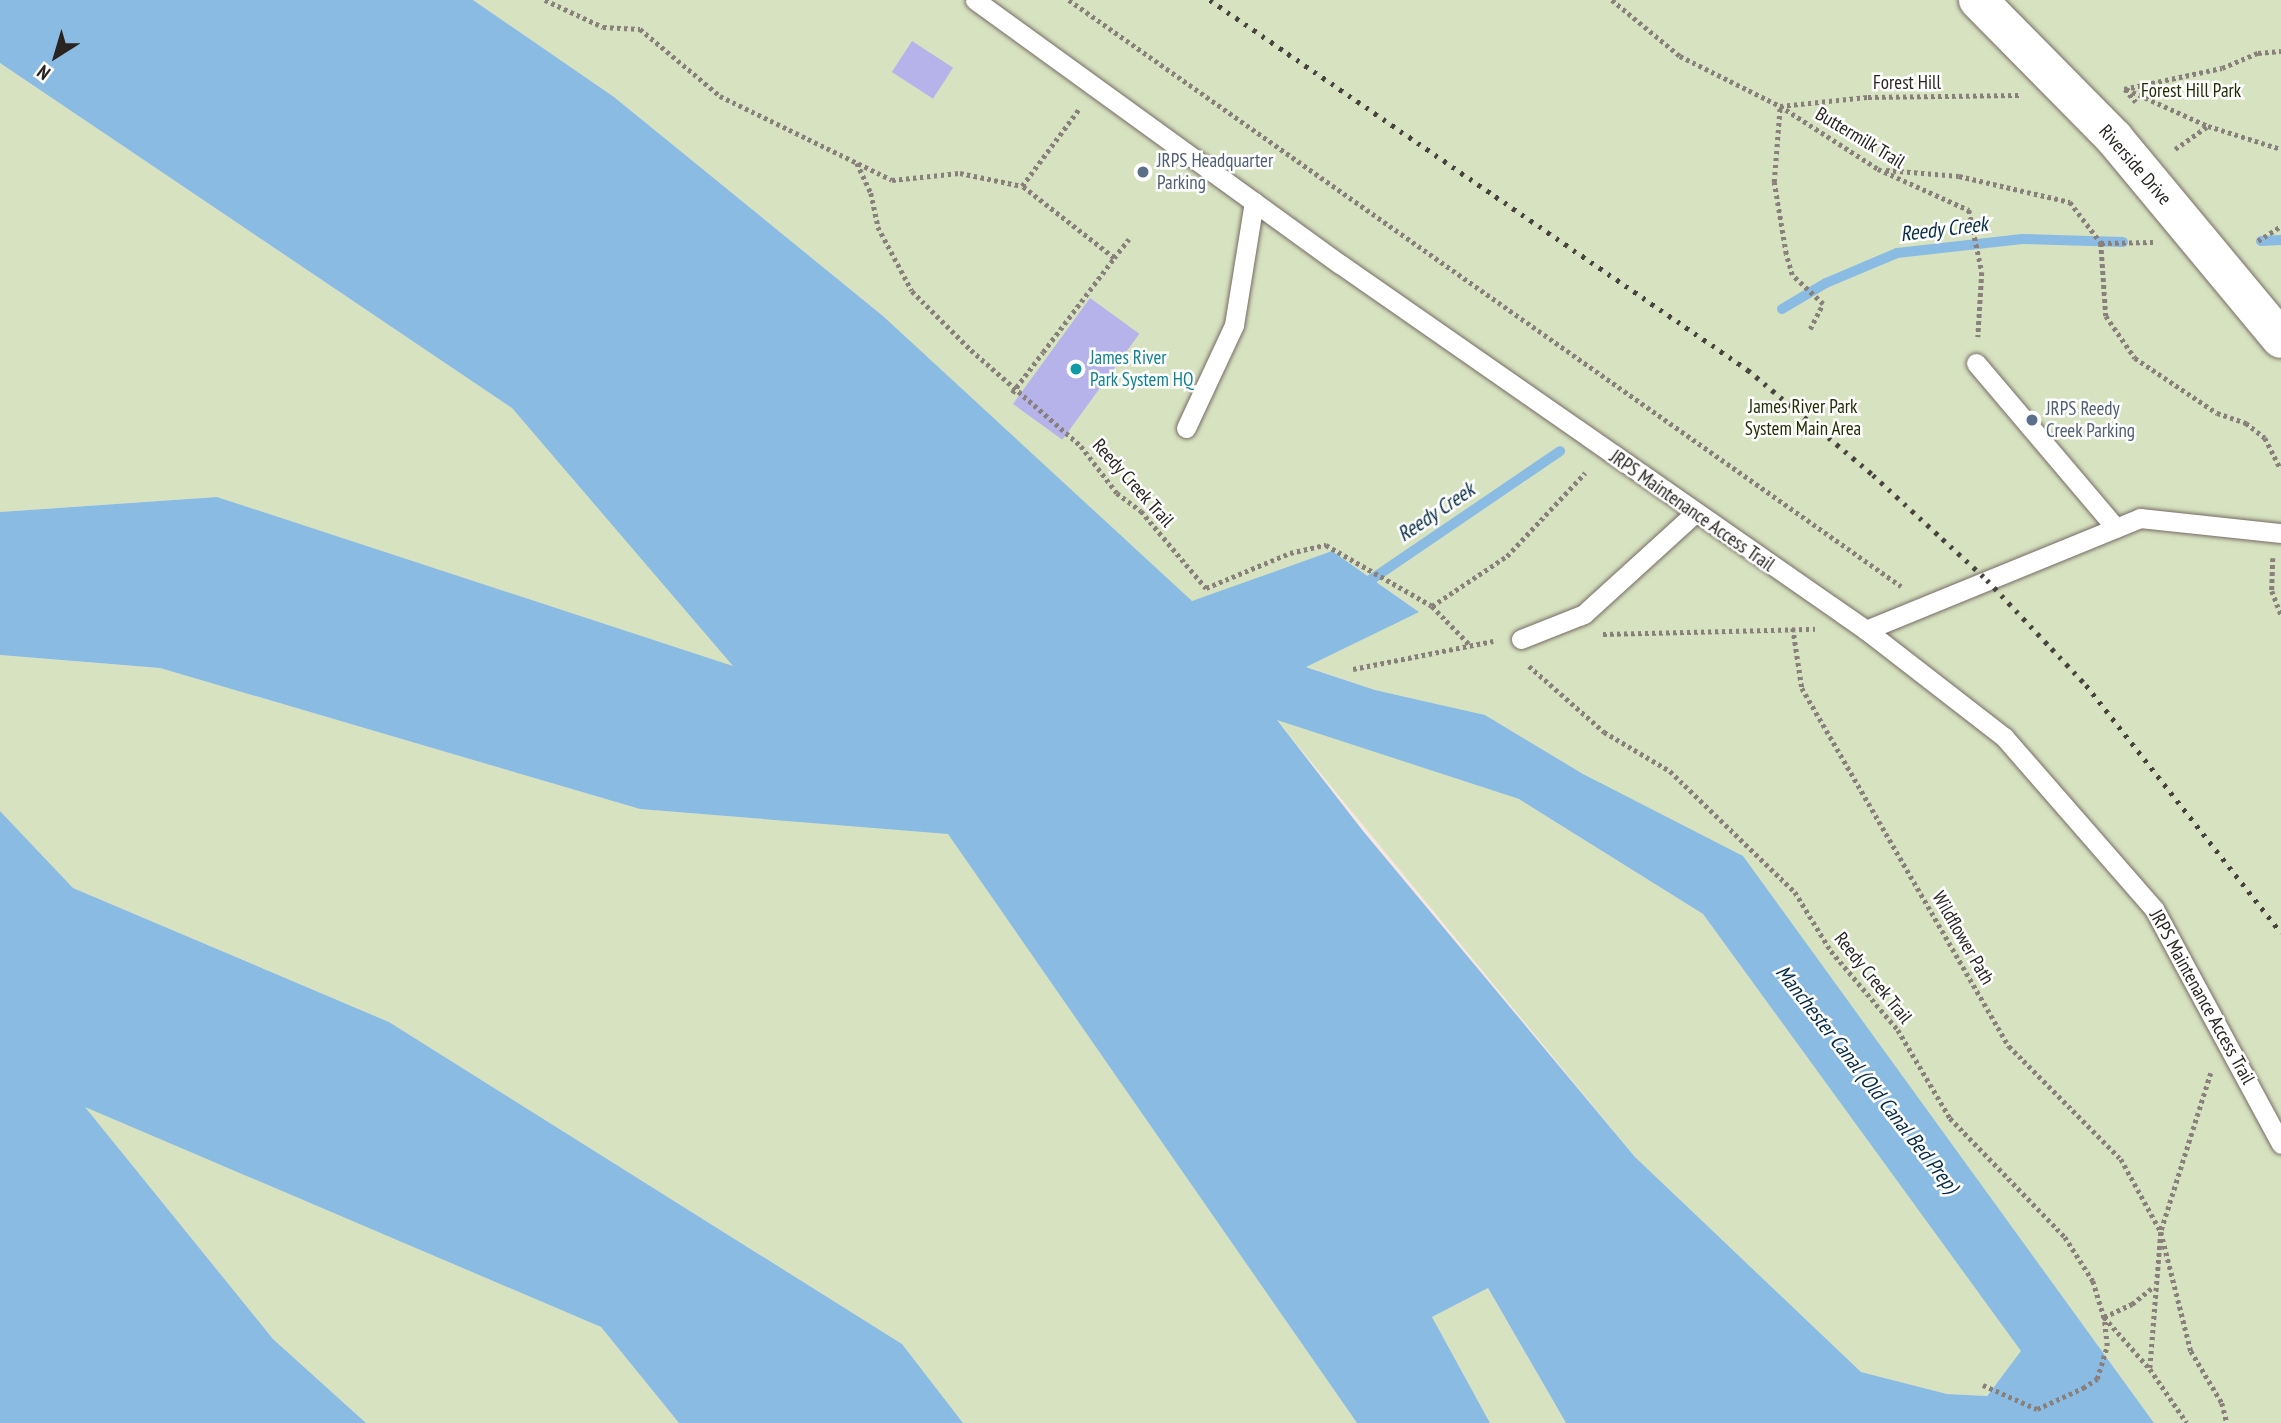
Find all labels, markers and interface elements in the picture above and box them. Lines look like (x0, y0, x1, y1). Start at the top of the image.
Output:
north arrow (21, 21, 91, 91)
text: N (32, 60, 55, 85)
street label: Forest Hill (1873, 72, 1941, 94)
park label: Forest Hill Park (2141, 80, 2241, 102)
street label: Buttermilk Trail (1811, 102, 1909, 174)
street label: Riverside Drive (2094, 120, 2176, 210)
place label: JRPS Headquarter Parking (1157, 150, 1273, 194)
marker: JRPS Headquarter Parking (1135, 164, 1151, 180)
water label: Reedy Creek (1899, 211, 1989, 247)
place label: James River Park System HQ (1090, 347, 1194, 391)
marker: James River Park System HQ (1068, 361, 1084, 377)
park label: James River Park System Main Area (1745, 396, 1861, 440)
place label: JRPS Reedy Creek Parking (2046, 398, 2136, 442)
marker: JRPS Reedy Creek Parking (2024, 412, 2040, 428)
street label: Reedy Creek Trail (1087, 434, 1179, 532)
street label: JRPS Maintenance Access Trail (1605, 445, 1779, 577)
water label: Reedy Creek (1392, 477, 1480, 547)
street label: Wildflower Path (1927, 887, 1999, 989)
street label: JRPS Maintenance Access Trail (2144, 905, 2260, 1089)
street label: Reedy Creek Trail (1829, 927, 1917, 1029)
water label: Manchester Canal (Old Canal Bed Prep) (1770, 960, 1964, 1198)

